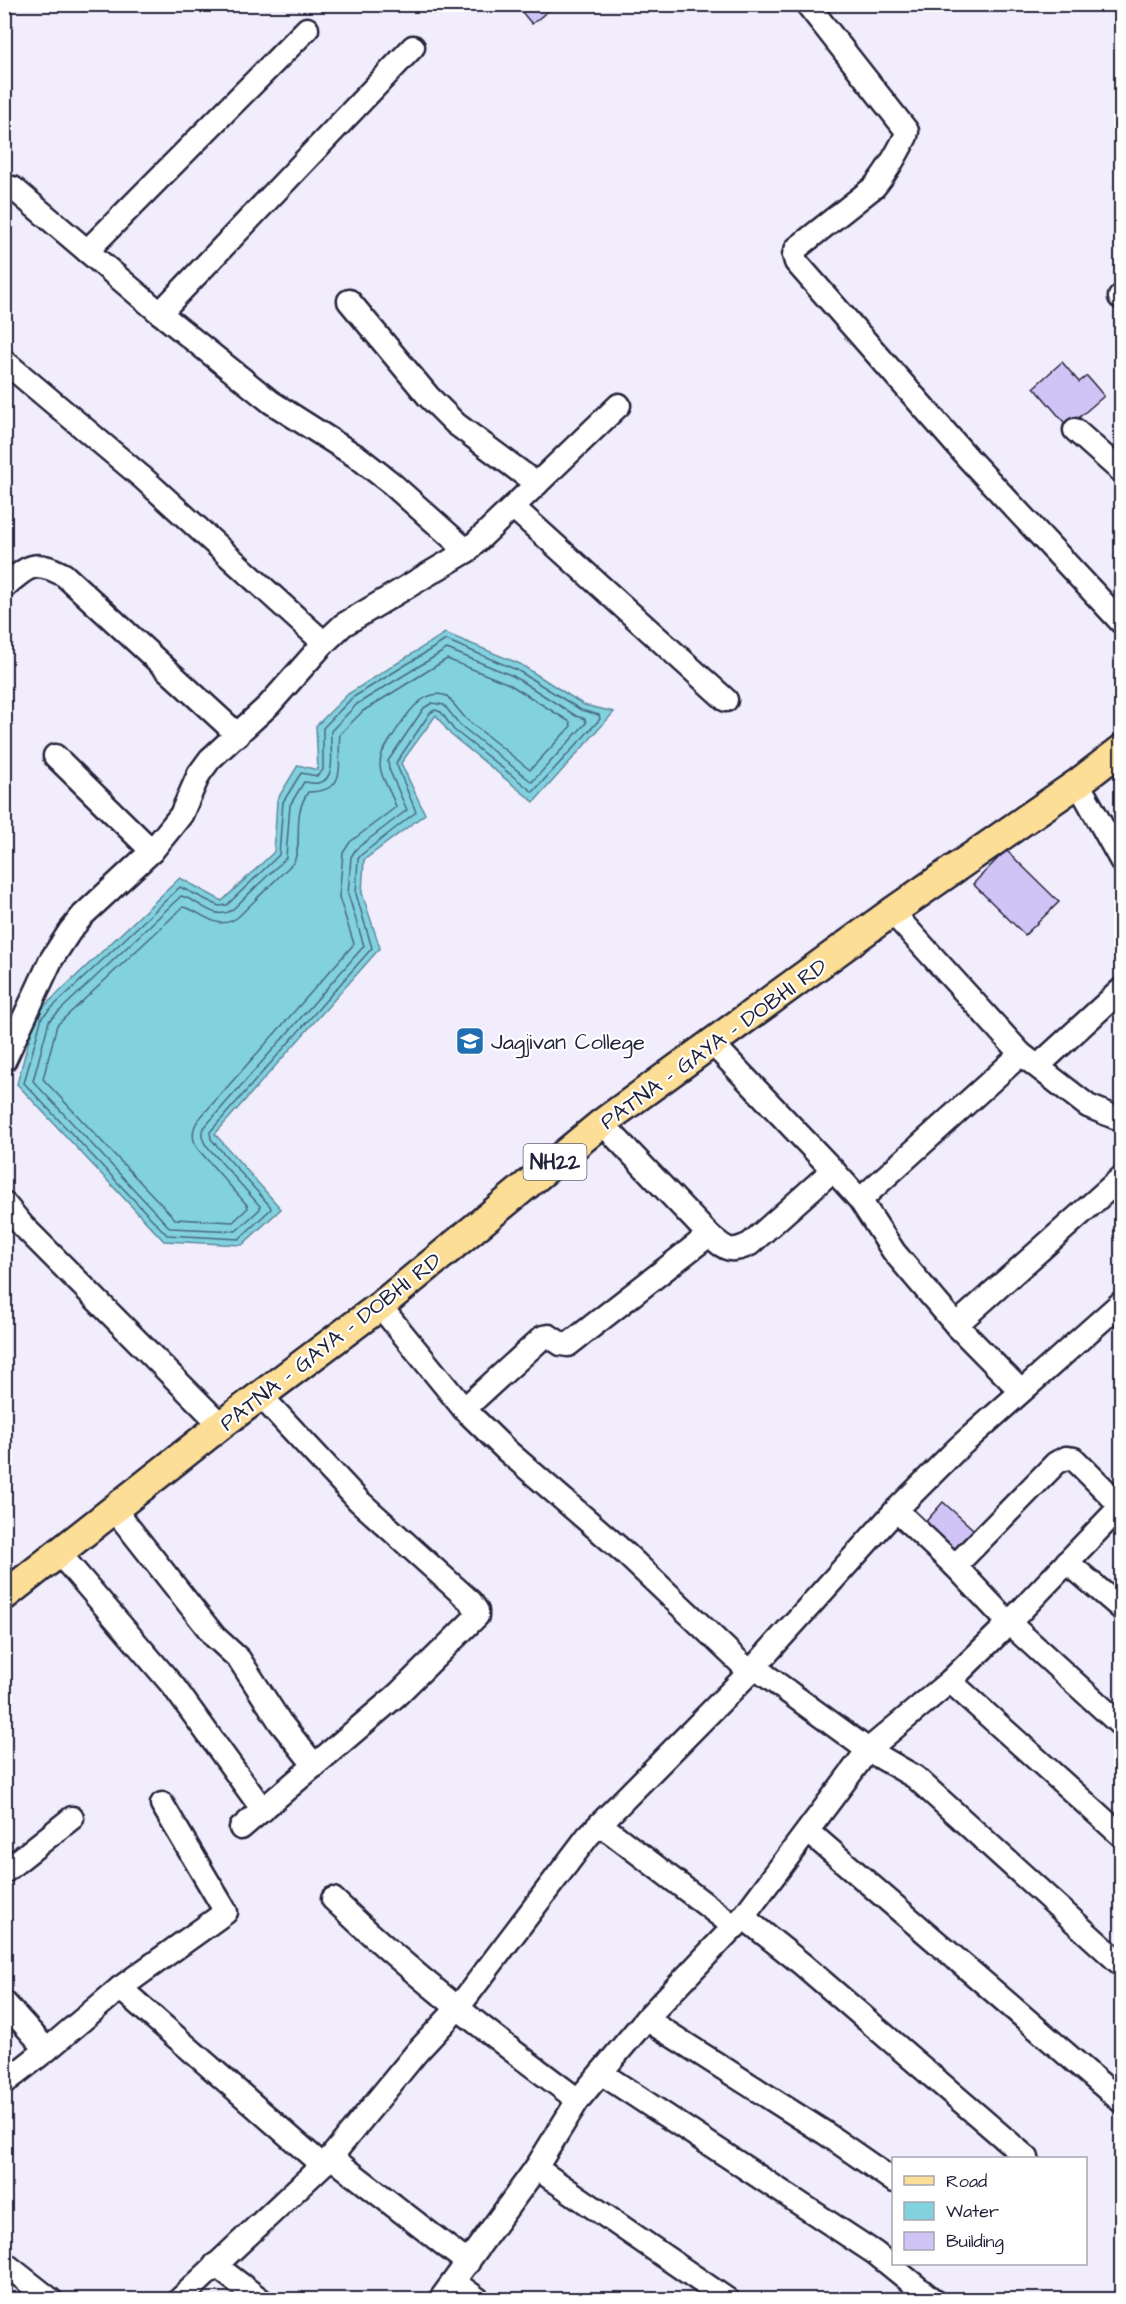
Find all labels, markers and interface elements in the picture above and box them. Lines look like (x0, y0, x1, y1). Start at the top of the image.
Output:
street label: PATNA - GAYA - DOBHI RD (594, 951, 834, 1137)
school or university icon: Jagjivan College (454, 1025, 486, 1057)
place label: Jagjivan College (491, 1027, 645, 1059)
road number: NH22 (524, 1144, 586, 1180)
street label: PATNA - GAYA - DOBHI RD (213, 1246, 448, 1439)
legend (892, 2157, 1087, 2265)
text: Road (946, 2169, 987, 2194)
text: Water (946, 2199, 999, 2224)
text: Building (946, 2229, 1004, 2255)

